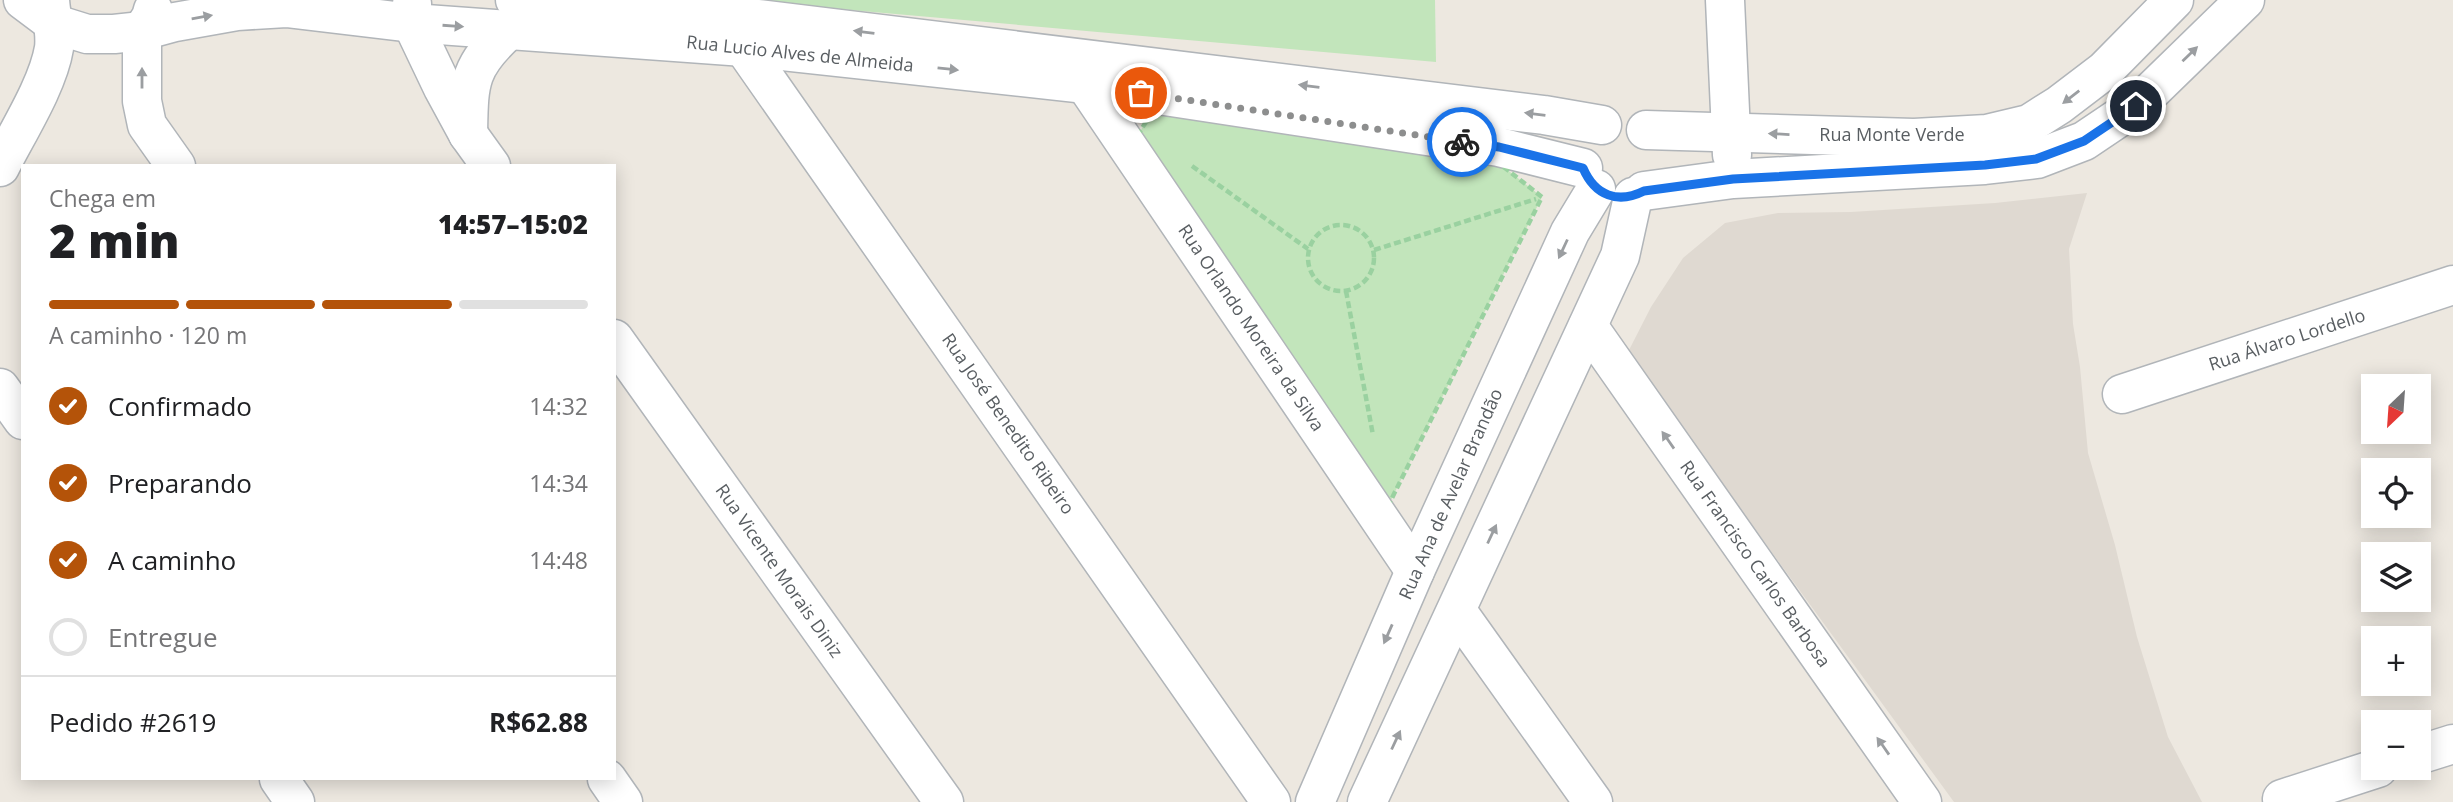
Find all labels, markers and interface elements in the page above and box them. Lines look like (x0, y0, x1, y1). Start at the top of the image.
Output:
one-way arrow (191, 11, 213, 22)
one-way arrow (442, 21, 464, 32)
one-way arrow (853, 26, 875, 37)
street label: Rua Lucio Alves de Almeida (685, 29, 915, 77)
one-way arrow (2182, 45, 2199, 62)
pin (1111, 63, 1171, 123)
one-way arrow (937, 64, 959, 75)
one-way arrow (136, 67, 148, 89)
icon: bag (1122, 74, 1160, 112)
pin (2106, 76, 2166, 136)
one-way arrow (1298, 80, 1320, 91)
icon: home (2117, 87, 2155, 125)
one-way arrow (2062, 89, 2080, 104)
courier (1427, 107, 1497, 177)
one-way arrow (1524, 108, 1546, 119)
street label: Rua Monte Verde (1819, 122, 1965, 146)
icon: bike (1443, 123, 1481, 161)
one-way arrow (1768, 128, 1790, 139)
text: Chega em (49, 182, 156, 214)
text: 14:57–15:02 (438, 206, 588, 242)
text: 2 min (49, 209, 180, 271)
street label: Rua Orlando Moreira da Silva (1173, 219, 1330, 436)
one-way arrow (1557, 239, 1569, 259)
street label: Rua Álvaro Lordello (2205, 302, 2368, 376)
text: A caminho · 120 m (49, 319, 247, 351)
street label: Rua José Benedito Ribeiro (937, 328, 1081, 519)
north arrow (2361, 374, 2431, 444)
map controls (2361, 374, 2431, 780)
street label: Rua Ana de Avelar Brandão (1393, 384, 1508, 603)
icon: check (49, 387, 87, 425)
text: Confirmado (108, 388, 252, 424)
text: 14:32 (529, 390, 588, 422)
one-way arrow (1661, 431, 1675, 449)
street label: Rua Francisco Carlos Barbosa (1675, 455, 1837, 672)
button: locate (2361, 458, 2431, 528)
icon: check (49, 464, 87, 502)
text: Preparando (108, 465, 252, 501)
text: 14:34 (529, 467, 588, 499)
street label: Rua Vicente Morais Diniz (711, 479, 849, 662)
one-way arrow (1486, 524, 1498, 544)
icon: check (49, 541, 87, 579)
text: A caminho (108, 542, 236, 578)
button: layers (2361, 542, 2431, 612)
text: 14:48 (529, 544, 588, 576)
text: Entregue (108, 619, 218, 655)
one-way arrow (1382, 624, 1393, 645)
button: + (2361, 626, 2431, 696)
text: Pedido #2619 (49, 704, 216, 740)
text: R$62.88 (489, 704, 588, 740)
button: − (2361, 710, 2431, 780)
one-way arrow (1390, 730, 1402, 750)
one-way arrow (1876, 737, 1890, 755)

